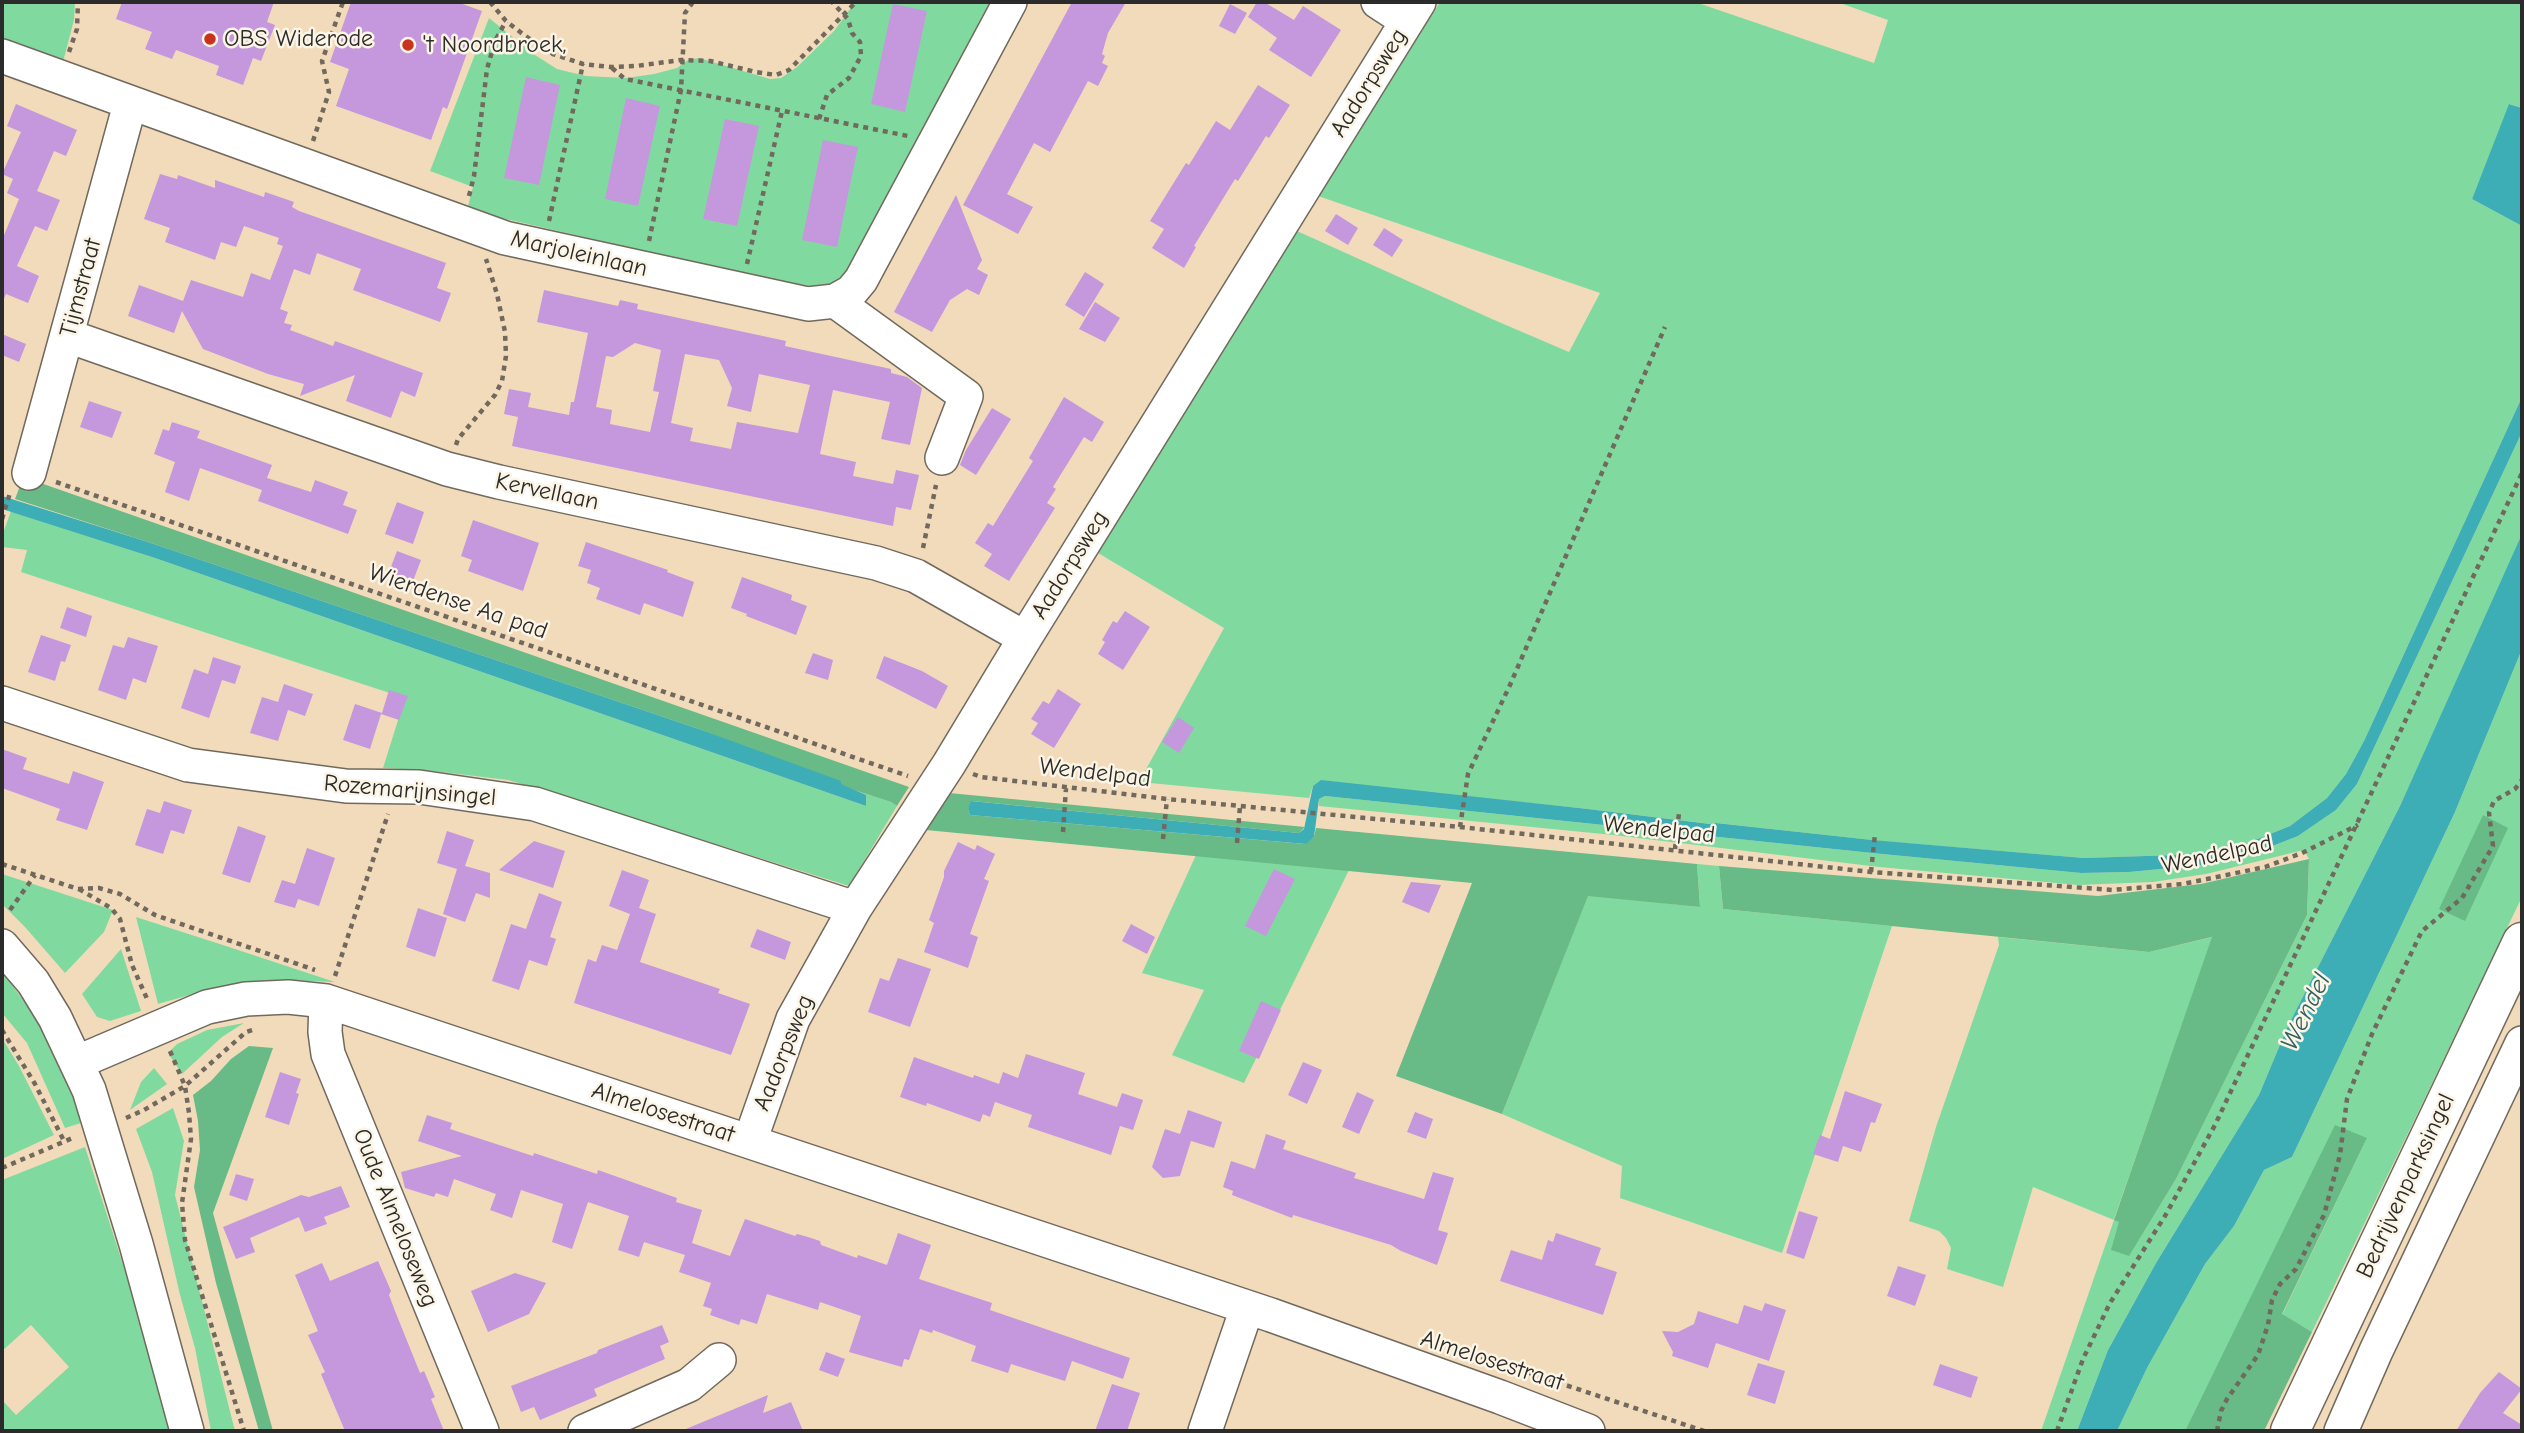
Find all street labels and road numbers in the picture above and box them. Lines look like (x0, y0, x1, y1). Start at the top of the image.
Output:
street label: Aadorpsweg (1324, 23, 1414, 143)
street label: Marjoleinlaan (508, 224, 650, 284)
street label: Tijmstraat (54, 235, 108, 341)
street label: Kervellaan (493, 467, 601, 517)
street label: Aadorpsweg (1025, 505, 1115, 625)
street label: Wierdense Aa pad (365, 558, 551, 646)
street label: Wendelpad (1038, 752, 1152, 794)
street label: Rozemarijnsingel (323, 769, 497, 813)
street label: Wendelpad (1602, 810, 1716, 850)
street label: Wendelpad (2159, 829, 2275, 881)
street label: Aadorpsweg (748, 991, 820, 1115)
street label: Almelosestraat (588, 1076, 738, 1150)
street label: Bedrijvenparksingel (2351, 1089, 2461, 1283)
street label: Oude Almeloseweg (346, 1125, 444, 1311)
street label: Almelosestraat (1417, 1324, 1567, 1398)

